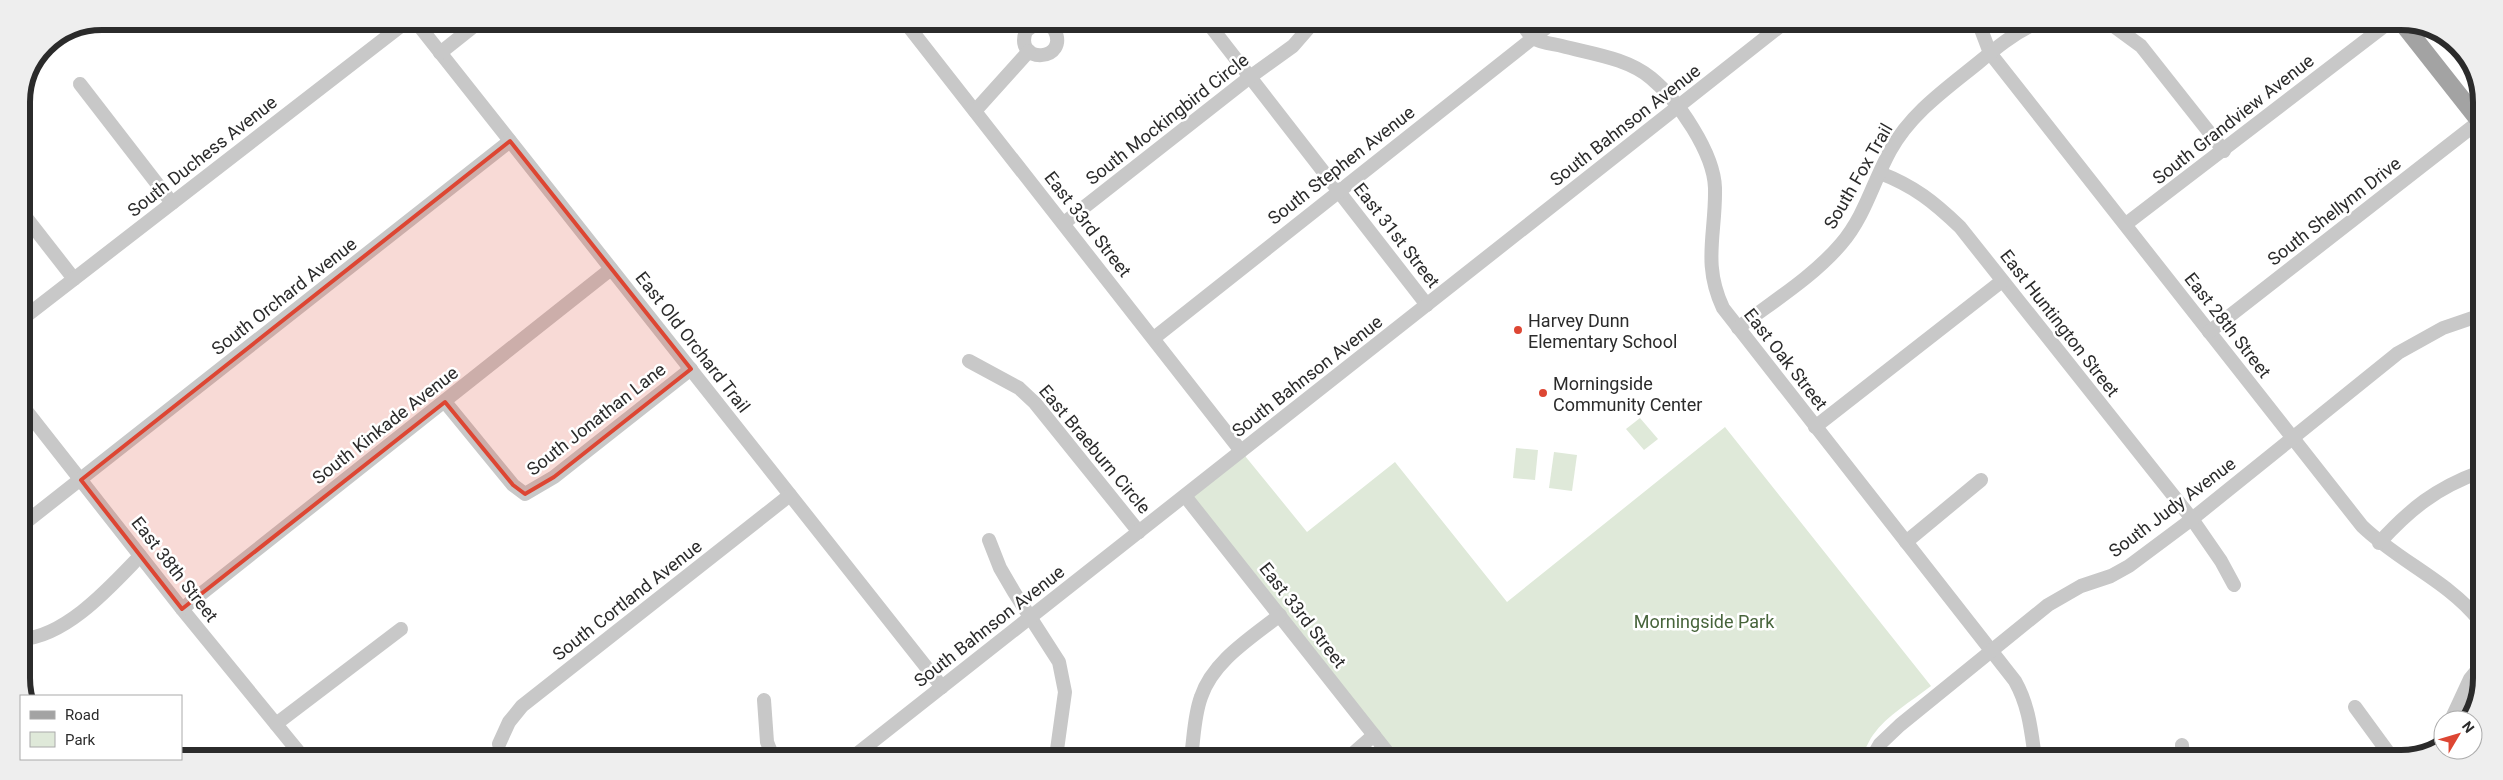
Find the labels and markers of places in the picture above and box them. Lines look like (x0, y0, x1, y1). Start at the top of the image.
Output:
place label: Harvey Dunn Elementary School (1528, 310, 1677, 352)
marker: Harvey Dunn Elementary School (1512, 324, 1524, 336)
place label: Morningside Community Center (1553, 373, 1702, 415)
marker: Morningside Community Center (1537, 387, 1549, 399)

